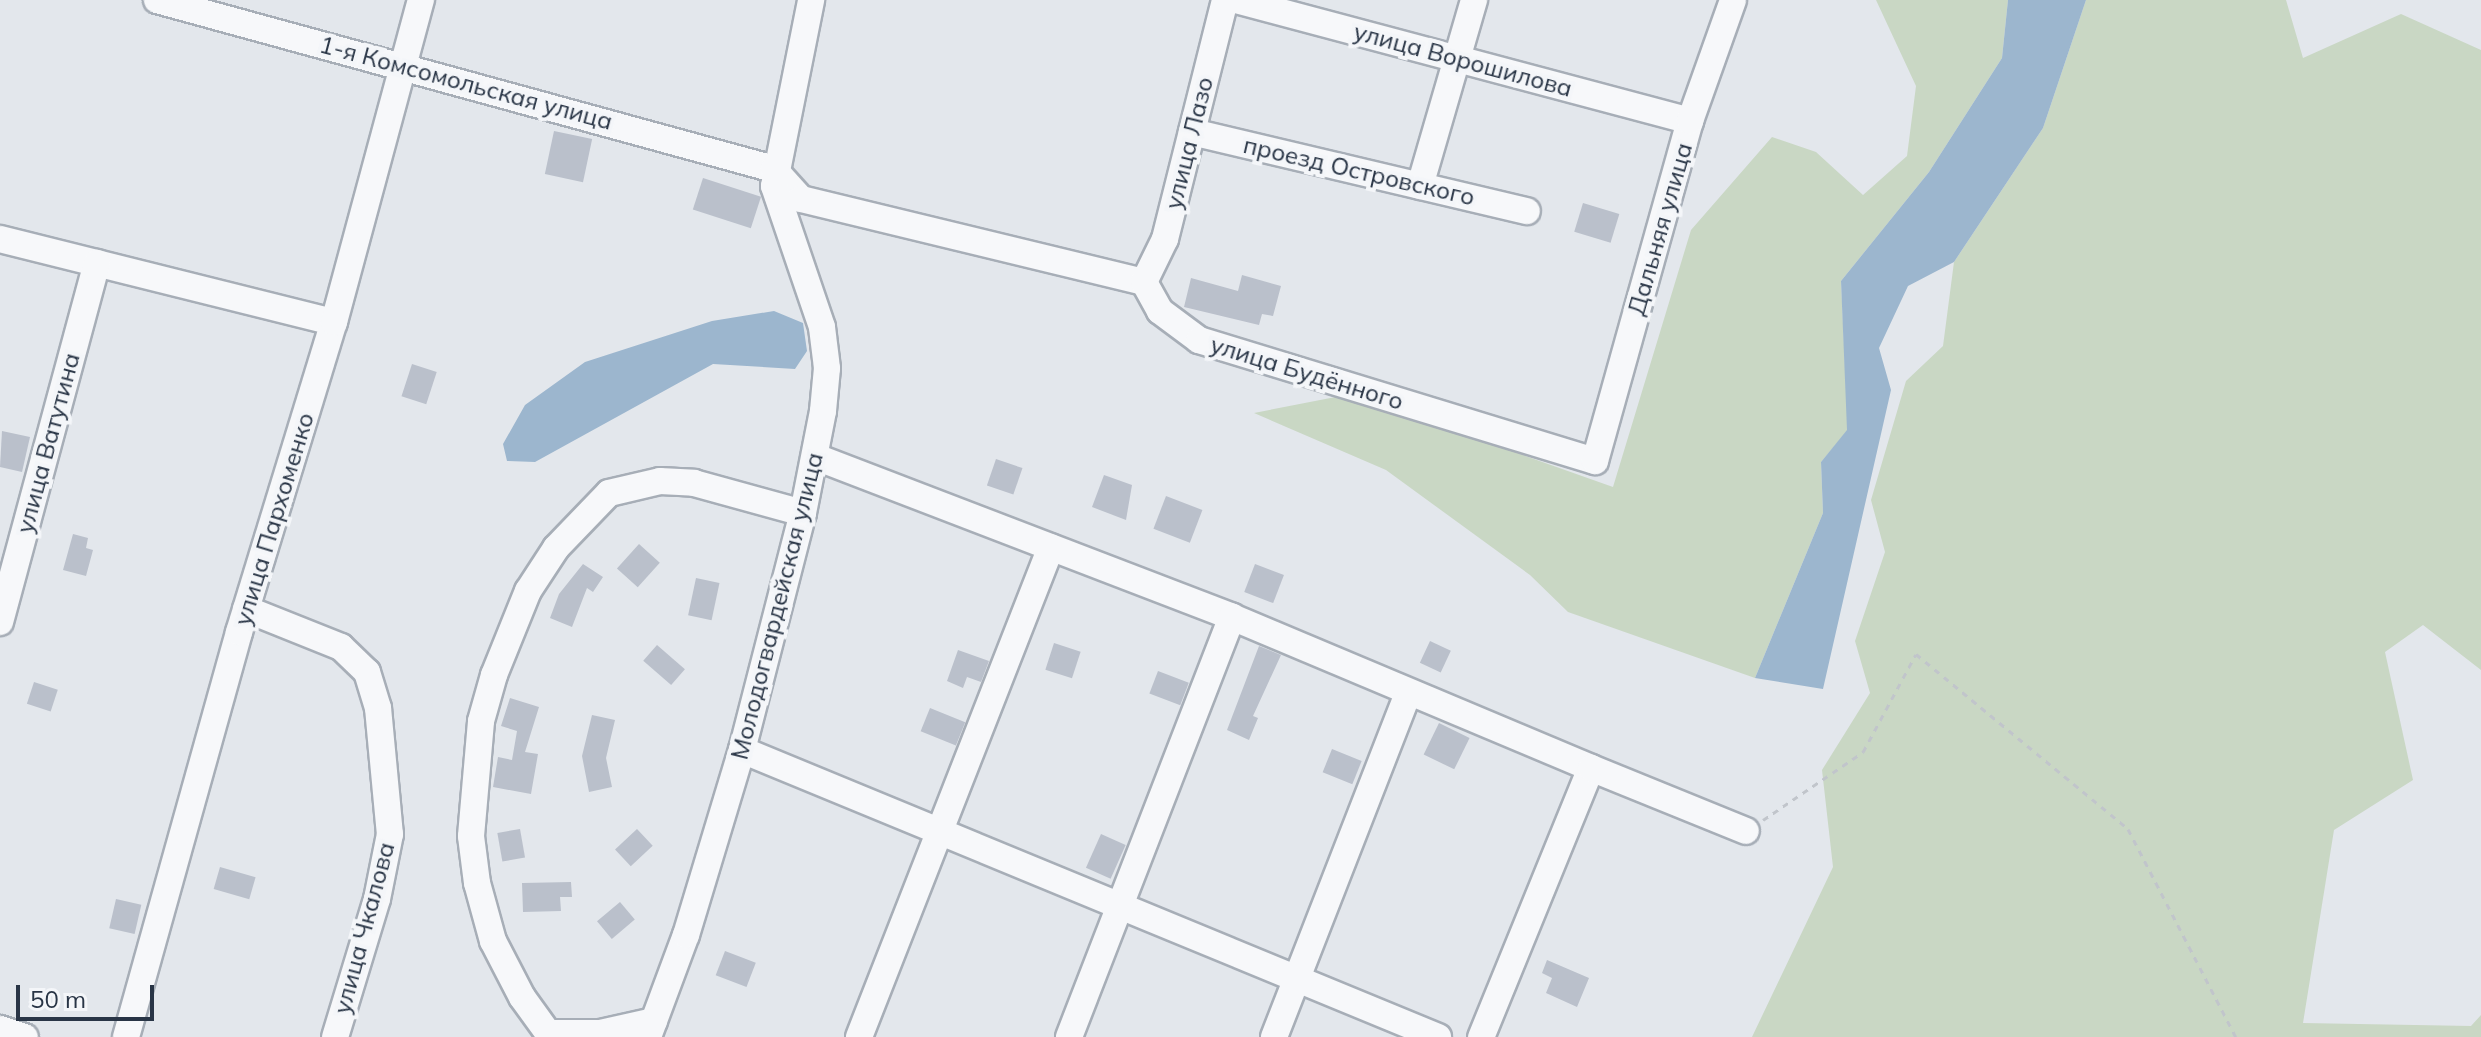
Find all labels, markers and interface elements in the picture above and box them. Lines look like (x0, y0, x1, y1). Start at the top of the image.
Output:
street label: улица Ворошилова (1351, 17, 1575, 103)
street label: 1-я Комсомольская улица (316, 30, 616, 136)
street label: улица Лазо (1159, 74, 1219, 212)
street label: проезд Островского (1240, 130, 1478, 212)
street label: Дальняя улица (1622, 139, 1698, 319)
street label: улица Будённого (1207, 330, 1407, 416)
street label: улица Ватутина (10, 350, 86, 536)
street label: улица Пархоменко (228, 409, 320, 629)
street label: Молодогвардейская улица (725, 449, 829, 763)
street label: улица Чкалова (327, 839, 401, 1017)
scale bar (20, 969, 158, 1019)
text: 50 m (30, 984, 86, 1014)

